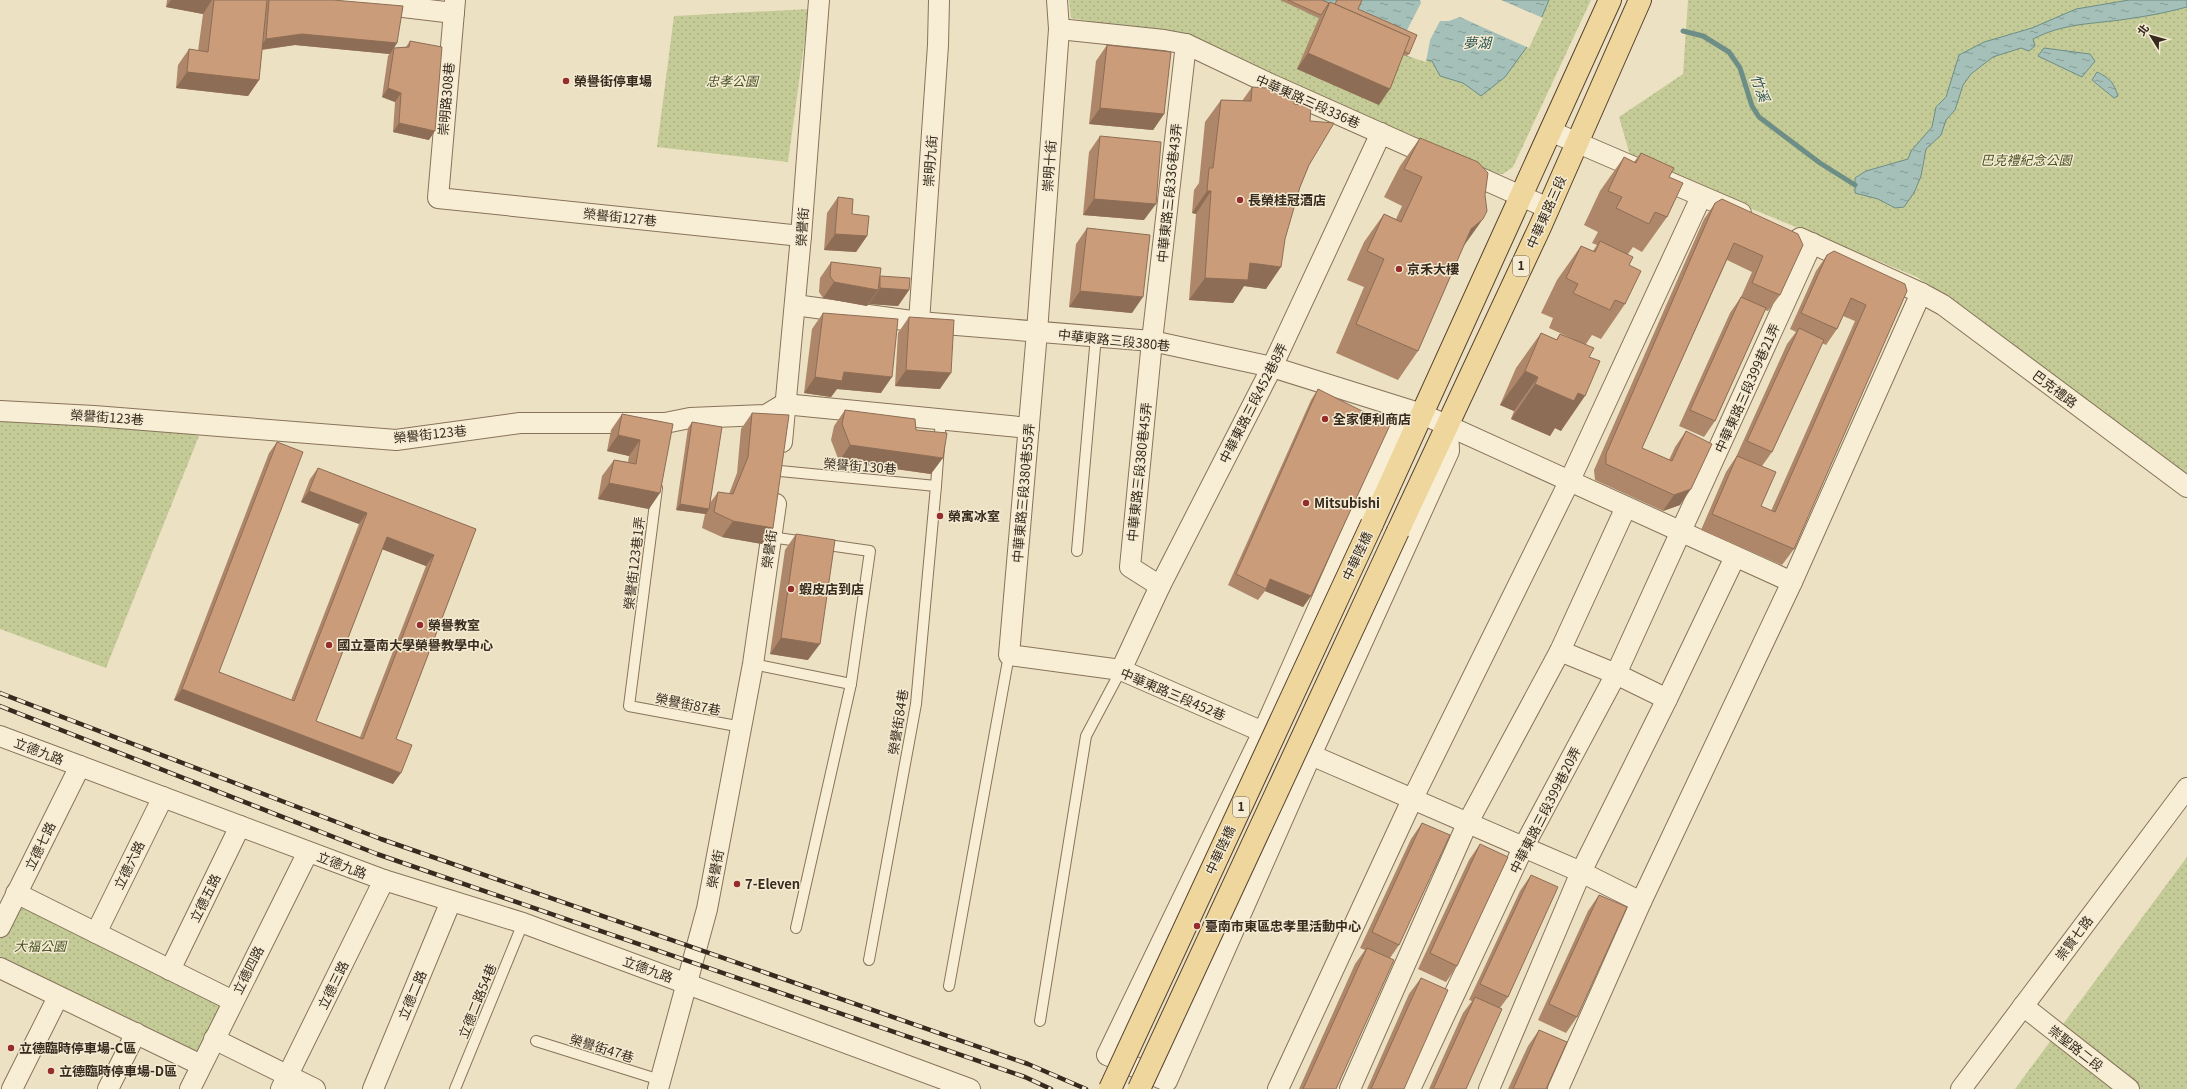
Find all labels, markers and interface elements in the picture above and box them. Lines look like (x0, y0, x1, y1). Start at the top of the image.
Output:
north arrow (2131, 16, 2171, 56)
text: 北 (2133, 20, 2152, 39)
water label: 夢湖 (1463, 32, 1493, 52)
street label: 崇明路308巷 (433, 61, 458, 136)
street label: 中華東路三段336巷 (1253, 69, 1364, 132)
place label: 榮譽街停車場 (574, 71, 652, 90)
park label: 忠孝公園 (706, 71, 760, 90)
water label: 竹溪 (1747, 71, 1776, 106)
marker: 榮譽街停車場 (561, 76, 571, 86)
street label: 中華東路三段336巷43弄 (1152, 122, 1185, 264)
street label: 崇明九街 (918, 134, 941, 188)
street label: 崇明十街 (1037, 139, 1060, 193)
park label: 巴克禮紀念公園 (1980, 150, 2073, 169)
street label: 中華東路三段 (1521, 172, 1570, 251)
place label: 長榮桂冠酒店 (1248, 190, 1326, 209)
marker: 長榮桂冠酒店 (1235, 195, 1245, 205)
street label: 榮譽街127巷 (582, 203, 658, 230)
street label: 榮譽街 (791, 207, 812, 247)
road number: 1 (1513, 256, 1529, 276)
place label: 京禾大樓 (1407, 259, 1459, 278)
marker: 京禾大樓 (1394, 264, 1404, 274)
street label: 中華東路三段399巷21弄 (1709, 320, 1784, 456)
street label: 中華東路三段380巷 (1057, 324, 1171, 355)
street label: 中華東路三段452巷8弄 (1214, 339, 1291, 466)
street label: 巴克禮路 (2029, 365, 2082, 412)
street label: 中華東路三段380巷45弄 (1122, 401, 1155, 543)
street label: 榮譽街123巷 (70, 404, 144, 429)
place label: 全家便利商店 (1333, 409, 1411, 428)
marker: 全家便利商店 (1320, 414, 1330, 424)
street label: 榮譽街123巷 (392, 420, 468, 447)
street label: 中華東路三段380巷55弄 (1007, 422, 1038, 564)
street label: 榮譽街130巷 (823, 453, 898, 478)
place label: Mitsubishi (1314, 493, 1380, 512)
marker: Mitsubishi (1301, 498, 1311, 508)
place label: 榮寓冰室 (948, 506, 1000, 525)
marker: 榮寓冰室 (935, 511, 945, 521)
street label: 榮譽街123巷1弄 (618, 515, 649, 611)
street label: 榮譽街 (756, 528, 781, 570)
street label: 中華陸橋 (1337, 528, 1376, 583)
place label: 蝦皮店到店 (799, 579, 864, 598)
marker: 蝦皮店到店 (786, 584, 796, 594)
place label: 榮譽教室 (428, 615, 480, 634)
marker: 榮譽教室 (415, 620, 425, 630)
place label: 國立臺南大學榮譽教學中心 (337, 635, 493, 654)
marker: 國立臺南大學榮譽教學中心 (324, 640, 334, 650)
street label: 中華東路三段452巷 (1118, 663, 1229, 724)
street label: 榮譽街87巷 (654, 688, 723, 719)
street label: 榮譽街84巷 (883, 688, 912, 756)
street label: 立德九路 (11, 732, 67, 769)
street label: 中華東路三段399巷20弄 (1504, 743, 1585, 876)
road number: 1 (1233, 797, 1249, 817)
street label: 立德七路 (20, 818, 59, 873)
street label: 中華陸橋 (1200, 822, 1239, 877)
street label: 立德六路 (109, 837, 148, 892)
street label: 立德九路 (314, 846, 370, 883)
street label: 榮譽街 (701, 848, 728, 890)
street label: 立德五路 (185, 870, 224, 925)
place label: 7-Eleven (745, 874, 800, 893)
marker: 7-Eleven (732, 879, 742, 889)
street label: 崇賢七路 (2050, 911, 2097, 964)
place label: 臺南市東區忠孝里活動中心 (1205, 916, 1361, 935)
marker: 臺南市東區忠孝里活動中心 (1192, 921, 1202, 931)
park label: 大福公園 (14, 936, 68, 955)
street label: 立德四路 (227, 942, 268, 997)
street label: 立德九路 (620, 951, 676, 986)
street label: 立德三路 (313, 957, 352, 1012)
street label: 立德二路54巷 (453, 960, 500, 1041)
street label: 立德二路 (393, 967, 430, 1022)
street label: 崇聖路二段 (2045, 1020, 2108, 1075)
street label: 榮譽街47巷 (568, 1029, 637, 1066)
place label: 立德臨時停車場-C區 (19, 1038, 136, 1057)
marker: 立德臨時停車場-C區 (6, 1043, 16, 1053)
place label: 立德臨時停車場-D區 (59, 1061, 177, 1080)
marker: 立德臨時停車場-D區 (46, 1066, 56, 1076)

